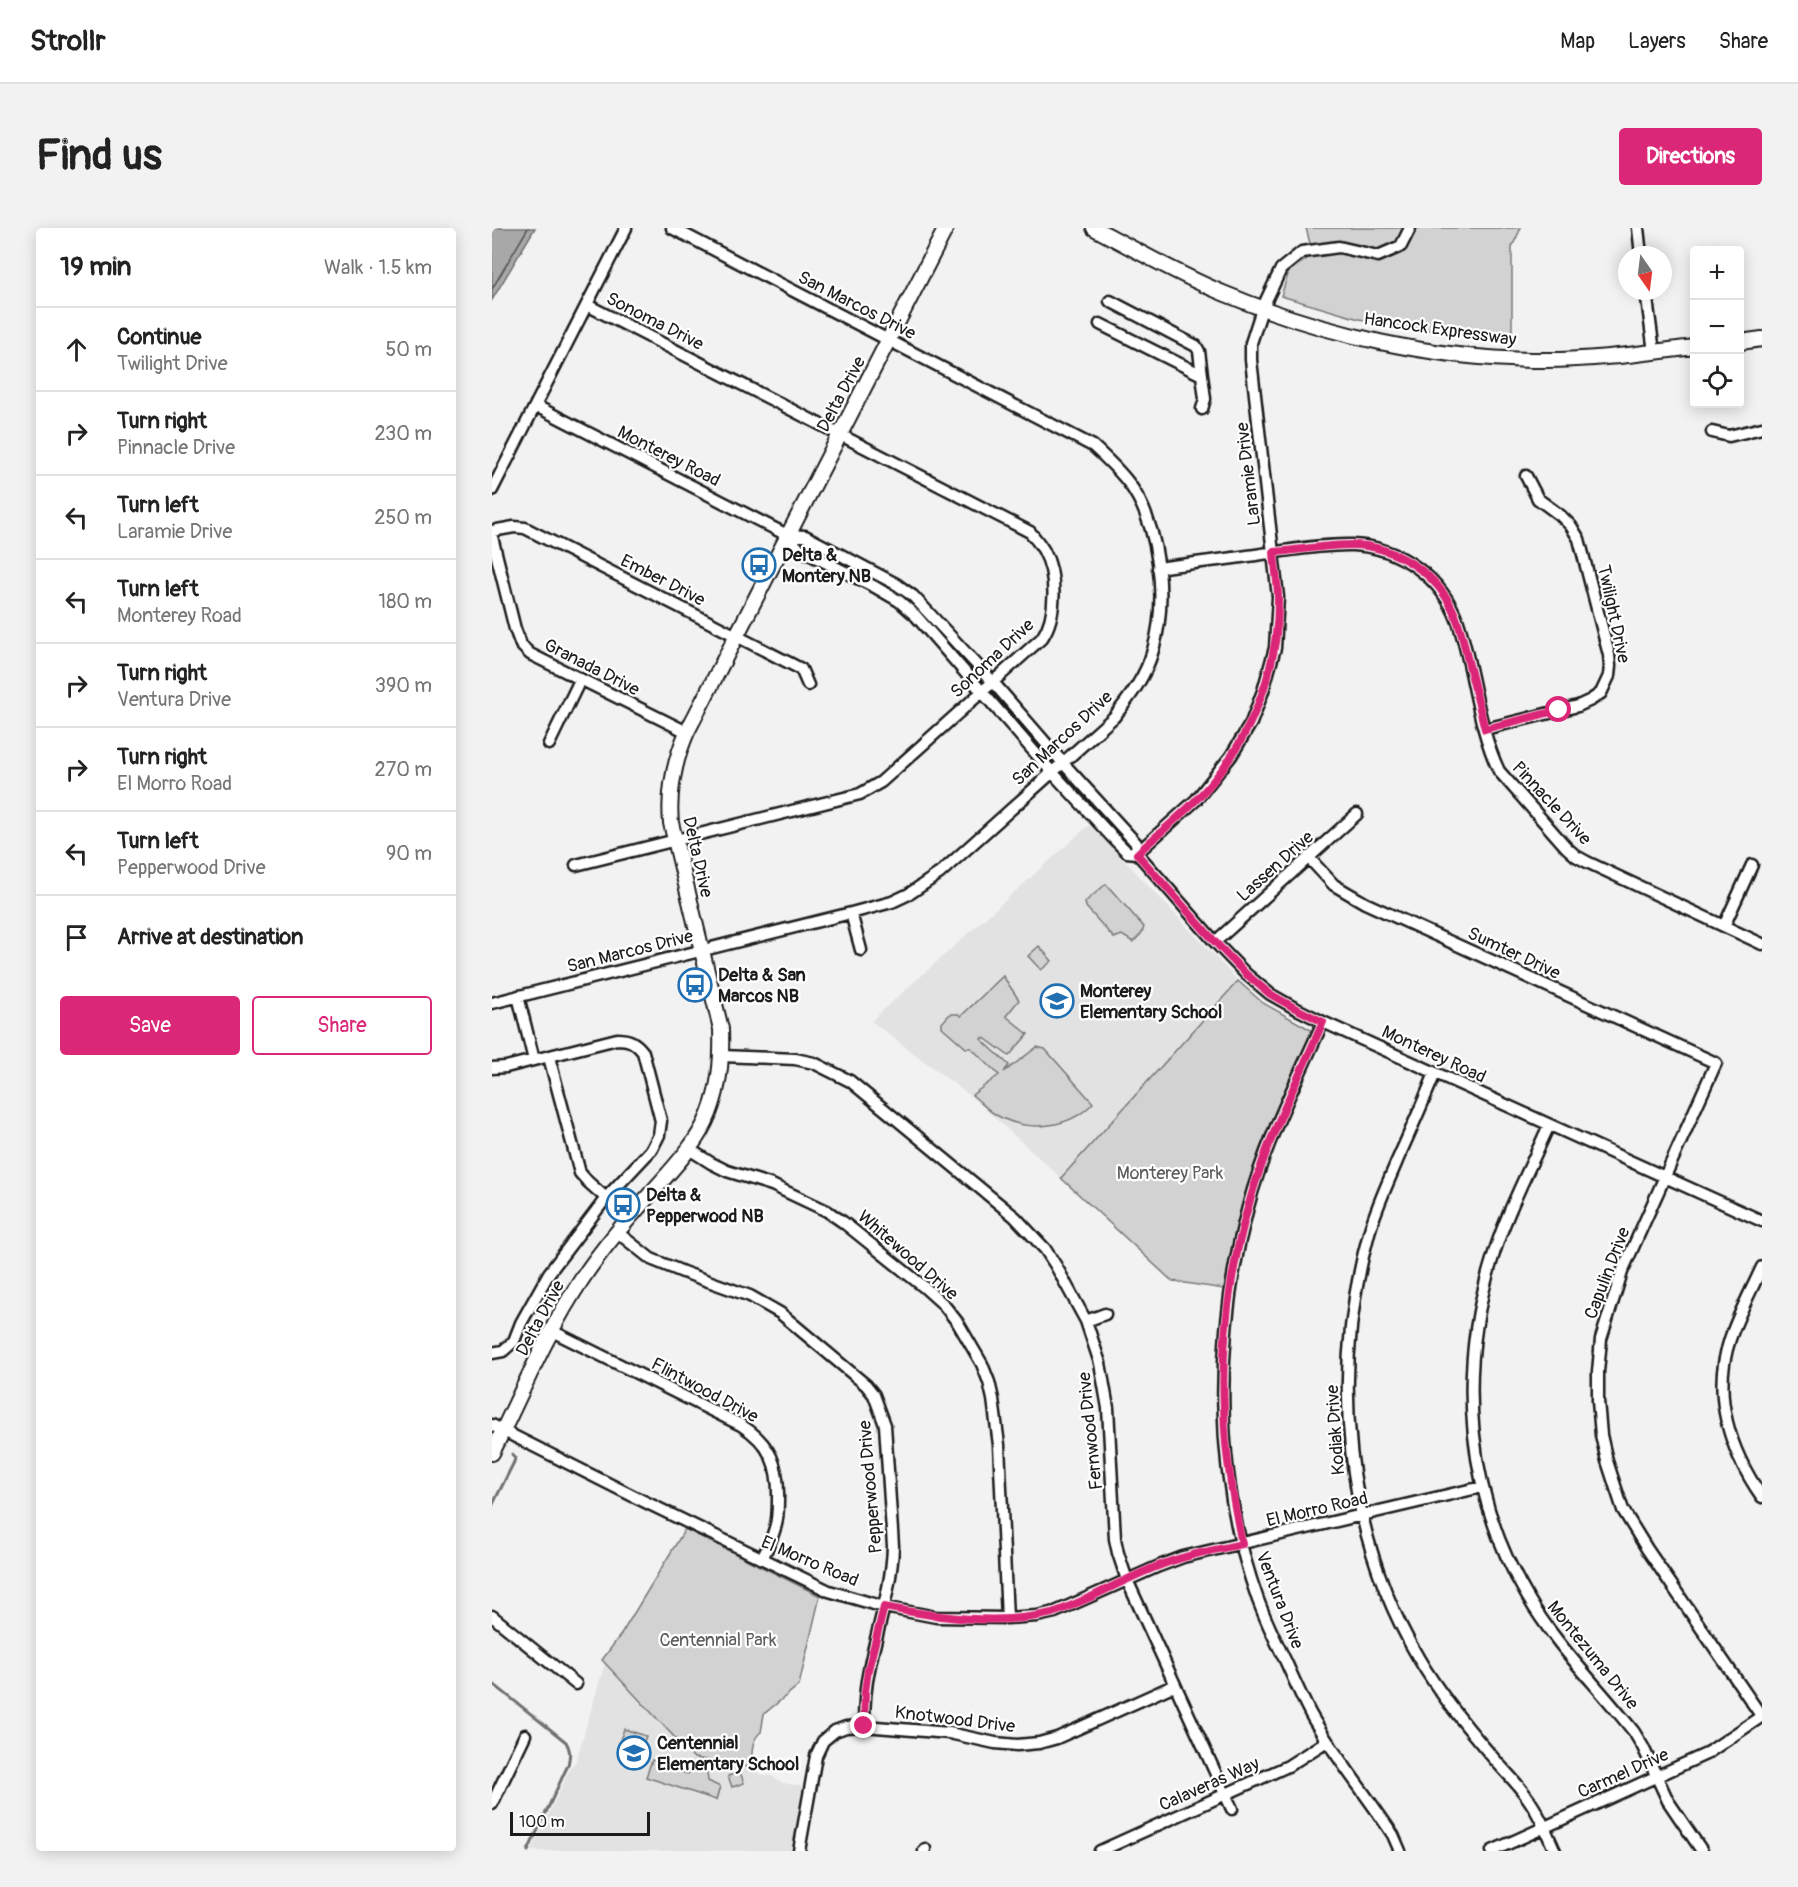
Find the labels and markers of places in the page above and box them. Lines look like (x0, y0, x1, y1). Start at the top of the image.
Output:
place label: Delta & Montery NB (782, 544, 871, 588)
bus stop icon: Delta & Montery NB (741, 547, 777, 583)
place label: Delta & San Marcos NB (718, 964, 806, 1008)
bus stop icon: Delta & San Marcos NB (677, 967, 713, 1003)
place label: Monterey Elementary School (1080, 980, 1222, 1024)
school or university icon: Monterey Elementary School (1039, 983, 1075, 1019)
place label: Delta & Pepperwood NB (646, 1184, 764, 1228)
bus stop icon: Delta & Pepperwood NB (605, 1187, 641, 1223)
place label: Centennial Elementary School (657, 1732, 799, 1776)
school or university icon: Centennial Elementary School (616, 1735, 652, 1771)

